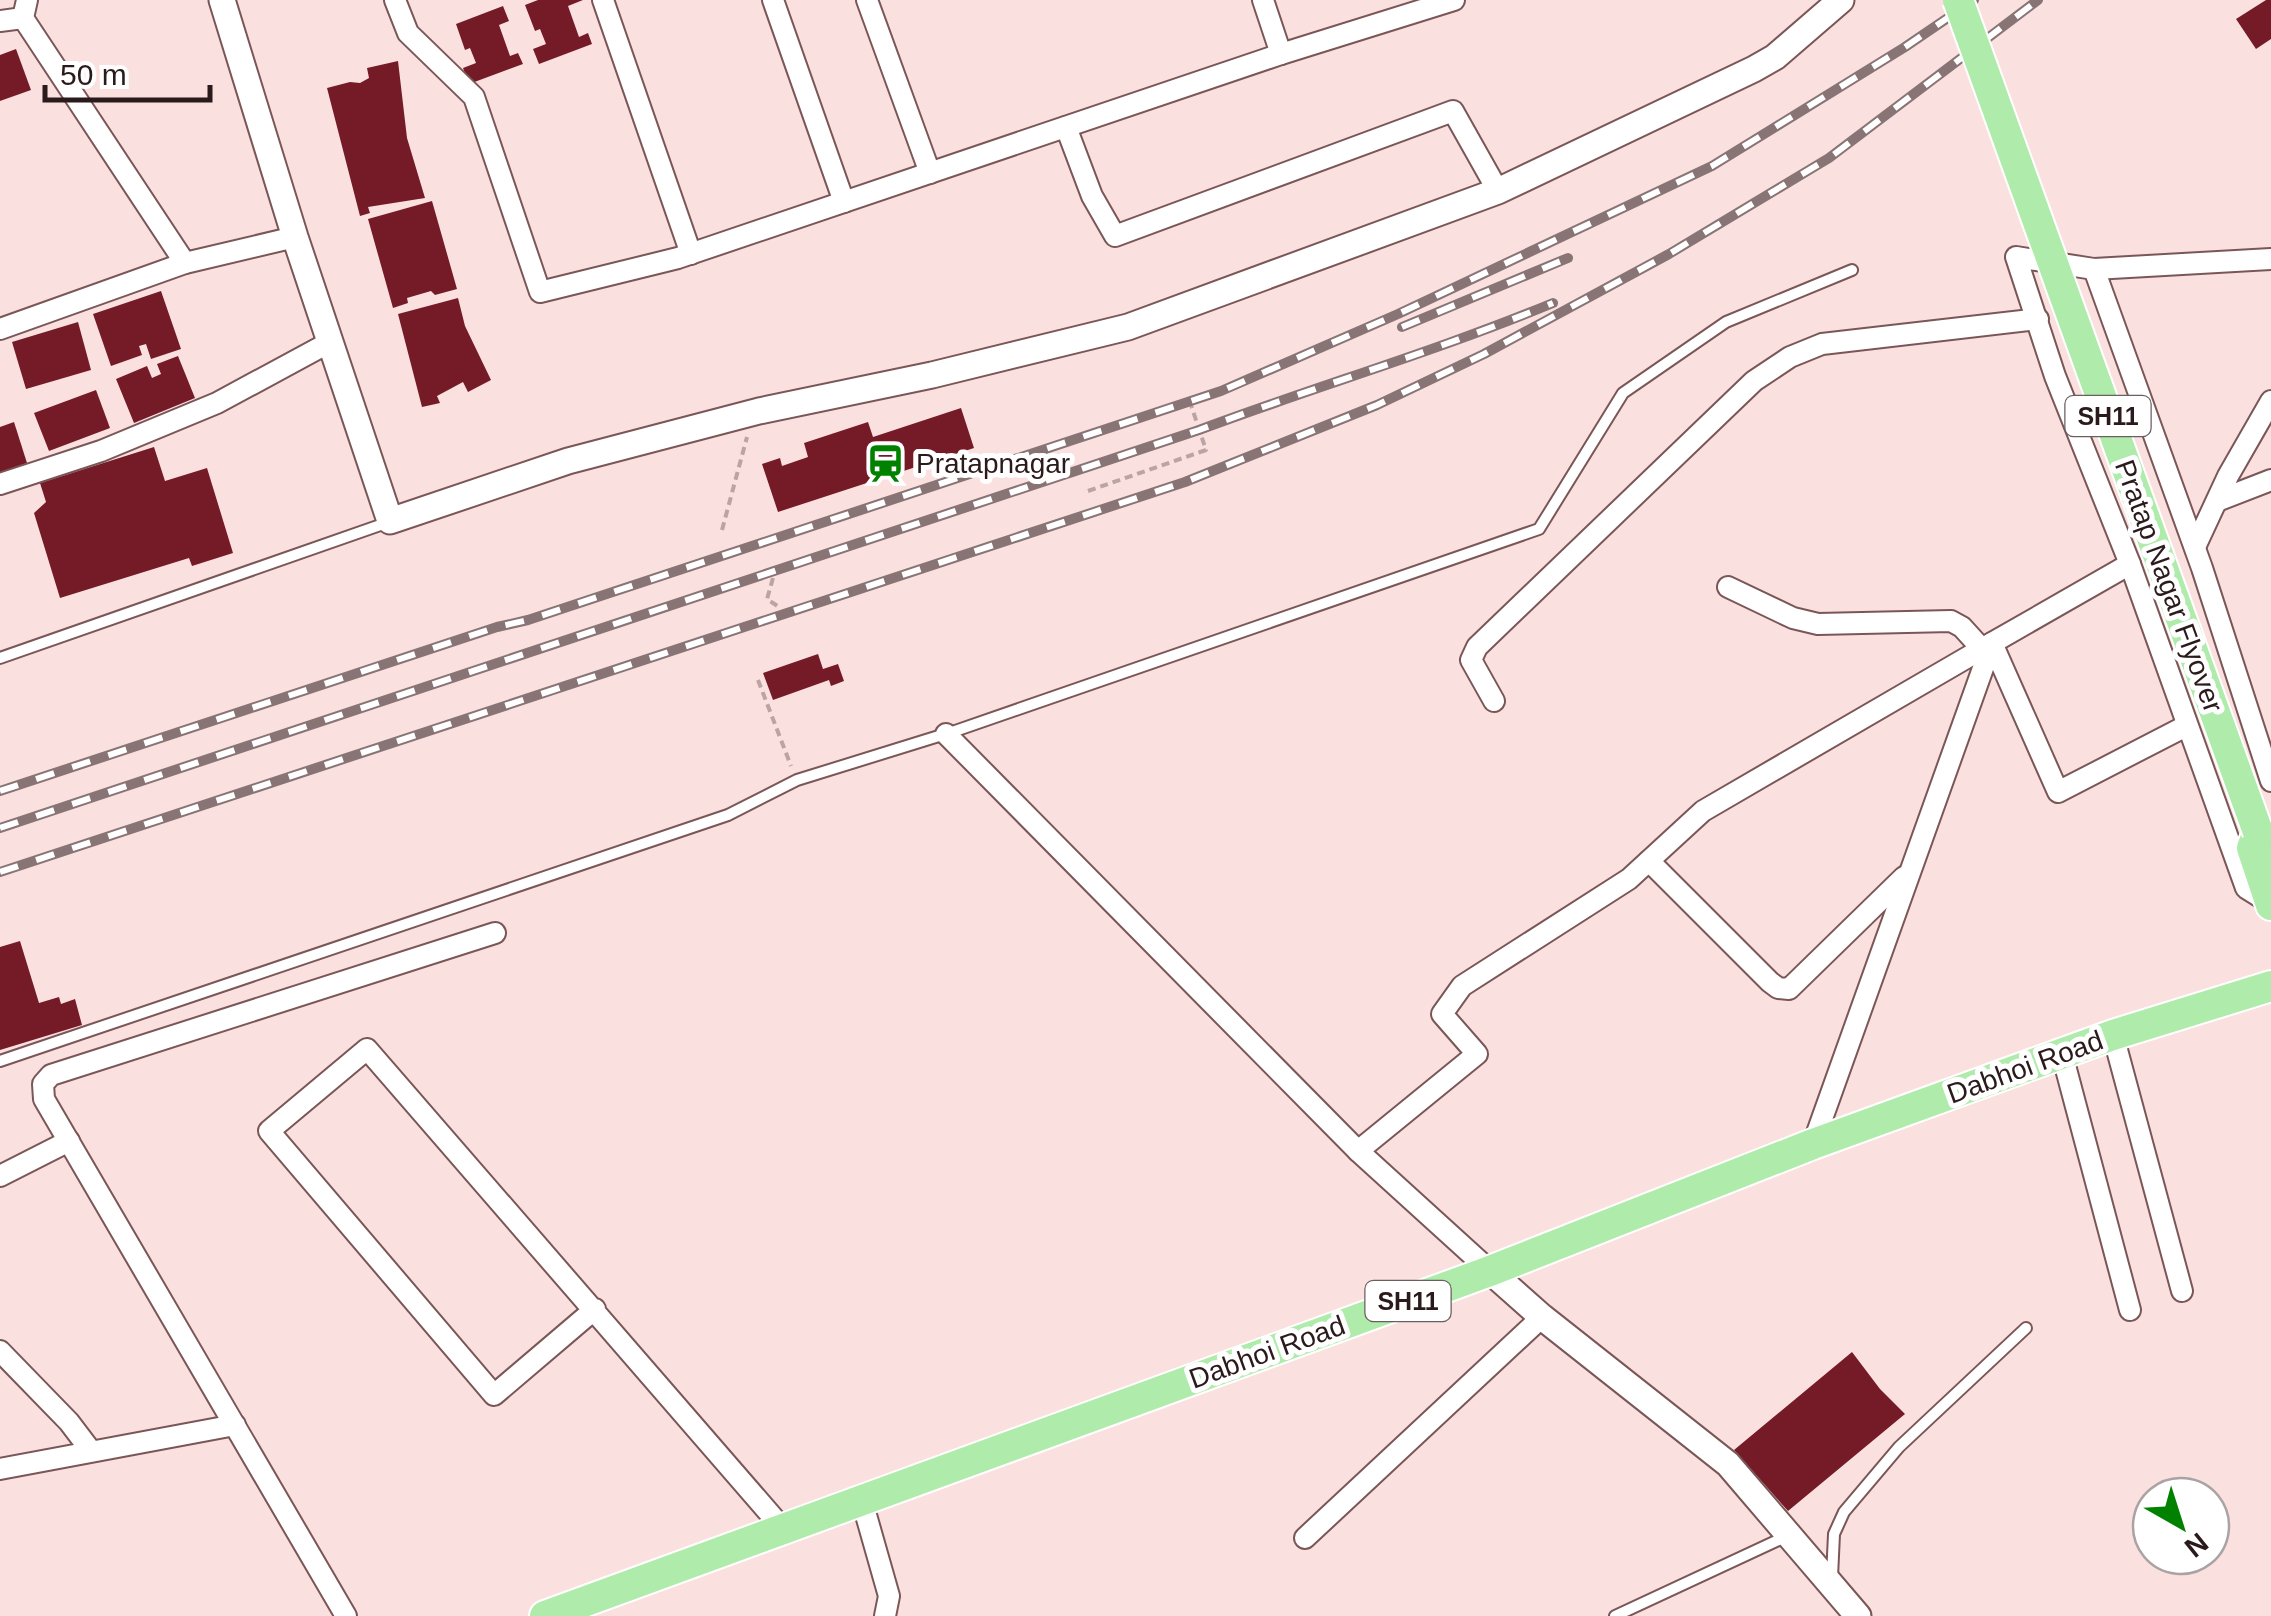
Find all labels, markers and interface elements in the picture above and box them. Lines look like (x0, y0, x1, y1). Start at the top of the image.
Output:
scale bar (45, 40, 210, 102)
text: 50 m (60, 58, 127, 91)
road number: SH11 (2066, 396, 2150, 436)
station icon: Pratapnagar (865, 442, 907, 484)
place label: Pratapnagar (916, 448, 1070, 479)
street label: Pratap Nagar Flyover (2109, 456, 2229, 716)
street label: Dabhoi Road (1943, 1024, 2107, 1110)
road number: SH11 (1366, 1281, 1450, 1321)
street label: Dabhoi Road (1185, 1309, 1349, 1395)
north arrow (2131, 1476, 2231, 1576)
text: N (2179, 1527, 2214, 1563)

